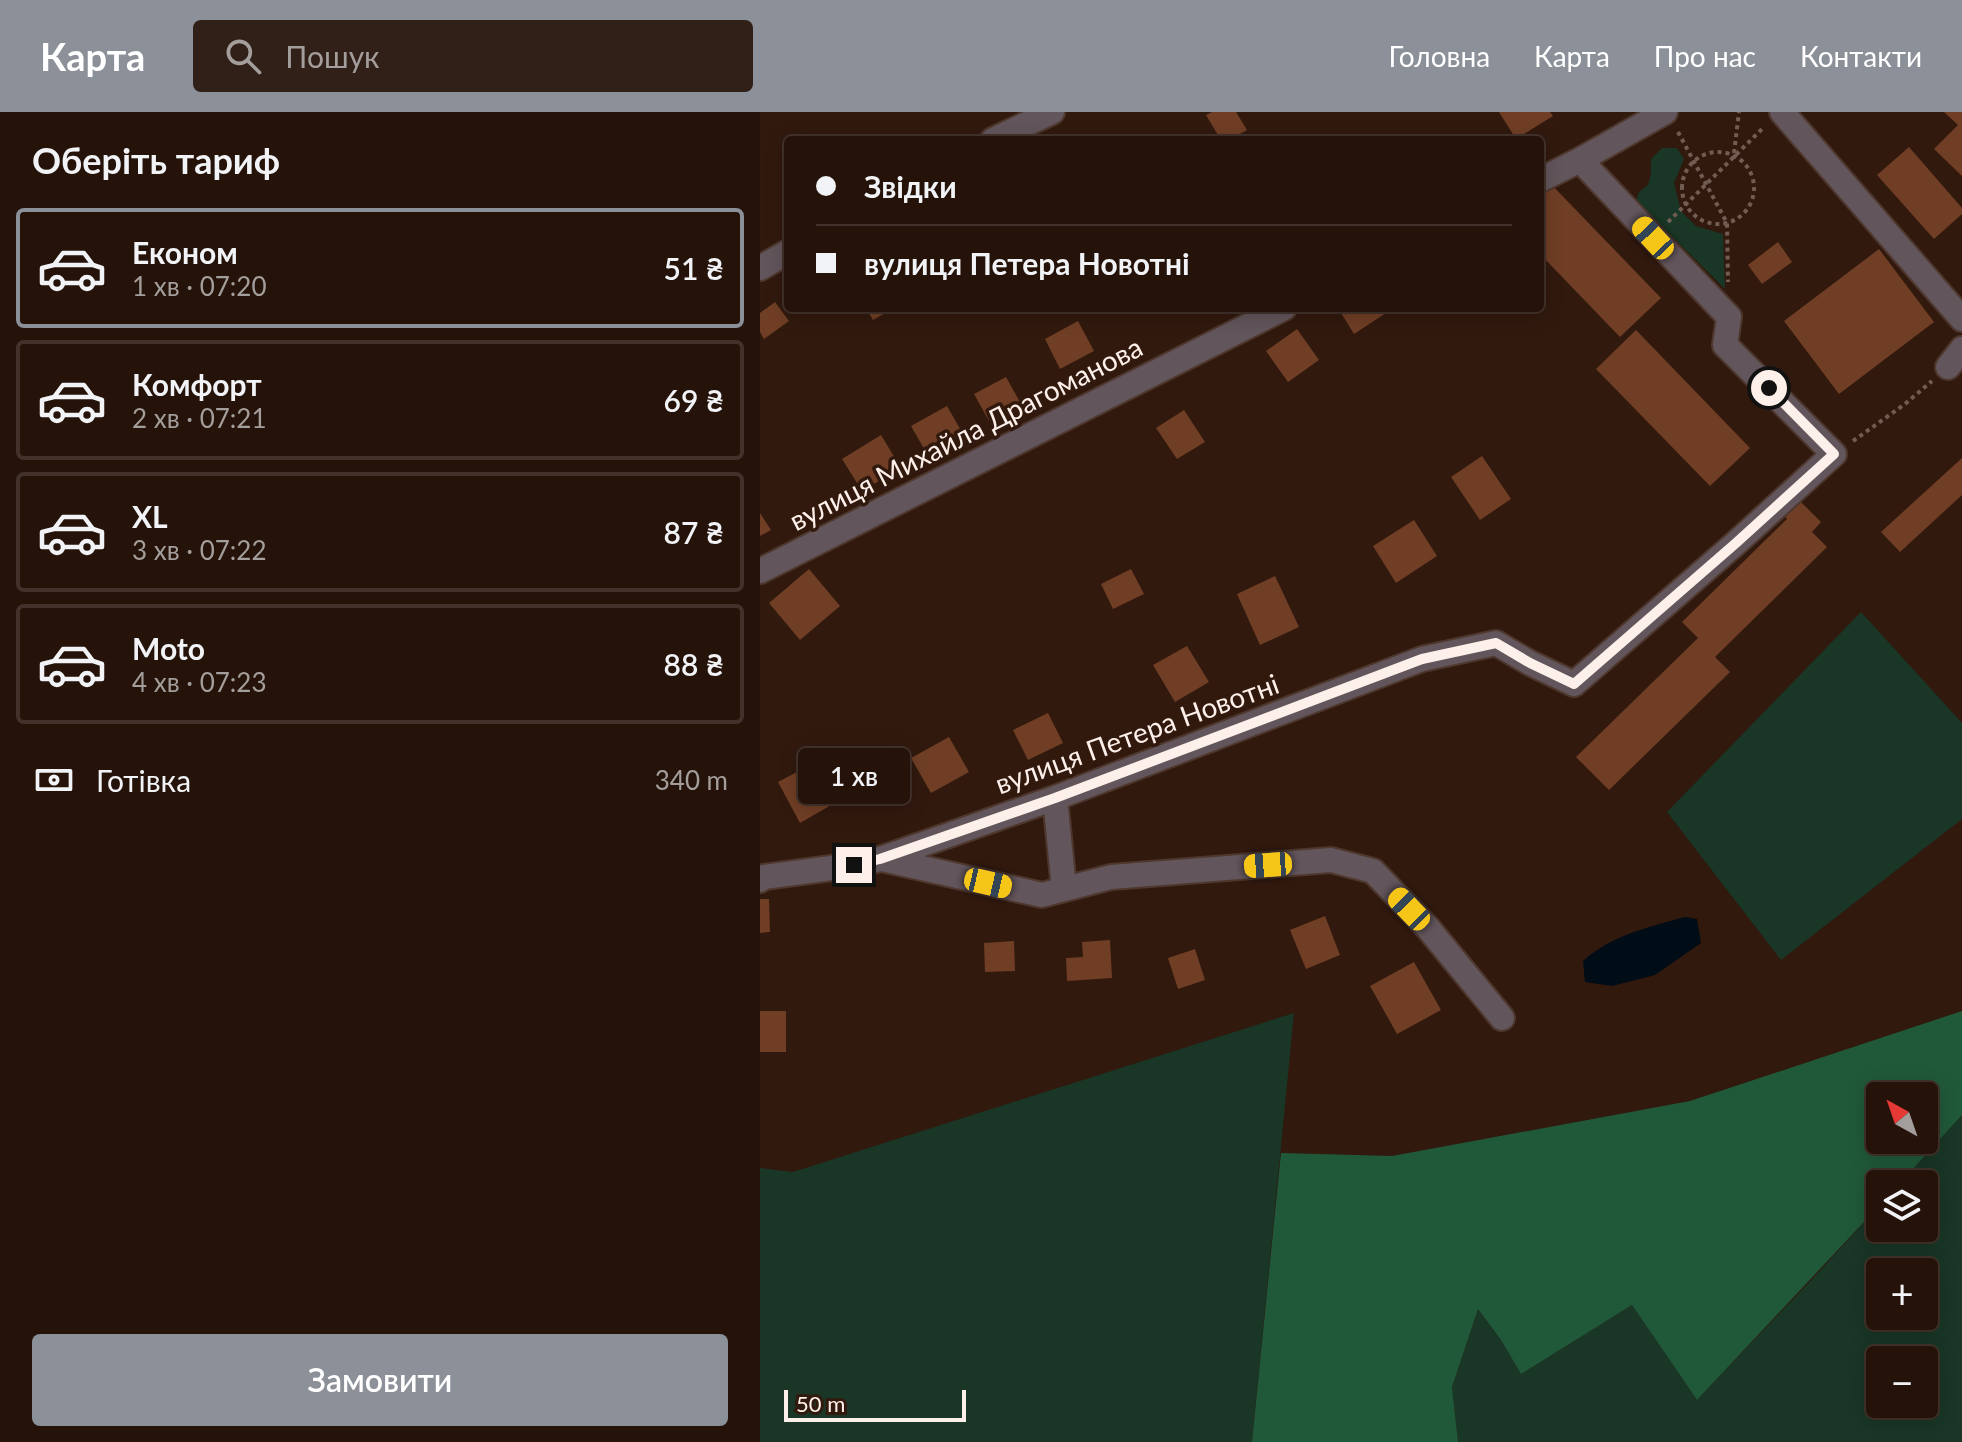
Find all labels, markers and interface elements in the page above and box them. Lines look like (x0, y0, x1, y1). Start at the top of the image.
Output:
search box (193, 20, 753, 92)
text: Карта (40, 33, 145, 79)
icon: search (221, 34, 265, 78)
text: Пошук (285, 38, 380, 74)
text: Головна (1389, 39, 1490, 73)
text: Карта (1534, 39, 1610, 73)
text: Про нас (1654, 39, 1756, 73)
text: Контакти (1800, 39, 1922, 73)
text: Оберіть тариф (32, 138, 280, 182)
text: Звідки (864, 168, 957, 204)
car (1628, 212, 1678, 264)
icon: car (36, 232, 108, 304)
text: Економ (132, 234, 238, 270)
text: вулиця Петера Новотні (864, 245, 1190, 281)
text: 51 ₴ (664, 250, 724, 286)
text: 1 хв · 07:20 (132, 270, 267, 302)
street label: вулиця Михайла Драгоманова (783, 329, 1148, 537)
icon: car (36, 364, 108, 436)
text: Комфорт (132, 366, 262, 402)
route start (1751, 370, 1787, 406)
text: 69 ₴ (664, 382, 724, 418)
text: 2 хв · 07:21 (132, 402, 267, 434)
icon: car (36, 496, 108, 568)
text: XL (132, 498, 168, 534)
text: 87 ₴ (664, 514, 724, 550)
text: 3 хв · 07:22 (132, 534, 267, 566)
icon: car (36, 628, 108, 700)
text: Moto (132, 630, 205, 666)
text: 88 ₴ (664, 646, 724, 682)
text: 4 хв · 07:23 (132, 666, 267, 698)
street label: вулиця Петера Новотні (990, 666, 1283, 800)
callout: 1 хв (798, 749, 910, 805)
icon: cash (32, 758, 76, 802)
text: 1 хв (830, 760, 878, 792)
text: Готівка (96, 762, 191, 798)
text: 340 m (655, 764, 728, 796)
route end (836, 847, 872, 883)
car (1243, 851, 1293, 879)
car (962, 866, 1014, 900)
car (1384, 883, 1434, 935)
north arrow (1866, 1082, 1938, 1154)
map controls (1866, 1082, 1938, 1418)
button: layers (1866, 1170, 1938, 1242)
button: + (1866, 1258, 1938, 1330)
button: Замовити (32, 1334, 728, 1426)
button: − (1866, 1346, 1938, 1418)
scale bar (784, 1386, 966, 1422)
text: 50 m (796, 1390, 845, 1417)

